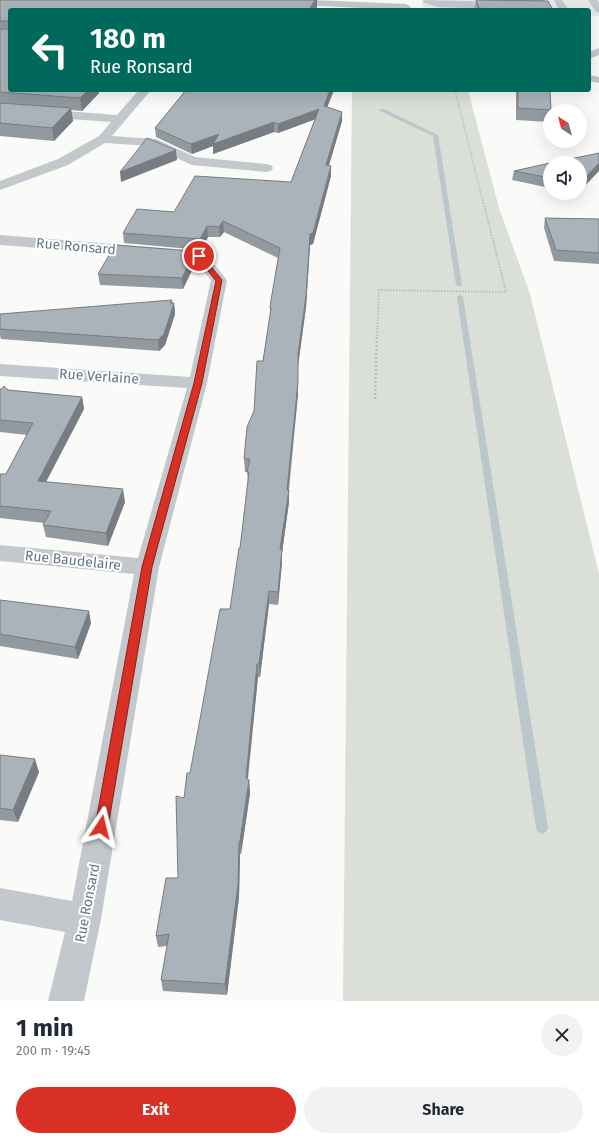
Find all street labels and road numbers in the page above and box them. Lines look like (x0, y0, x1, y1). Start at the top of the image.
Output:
street label: Rue Ronsard (35, 235, 117, 258)
street label: Rue Verlaine (59, 365, 139, 388)
street label: Rue Baudelaire (24, 547, 122, 574)
street label: Rue Ronsard (72, 862, 103, 944)

